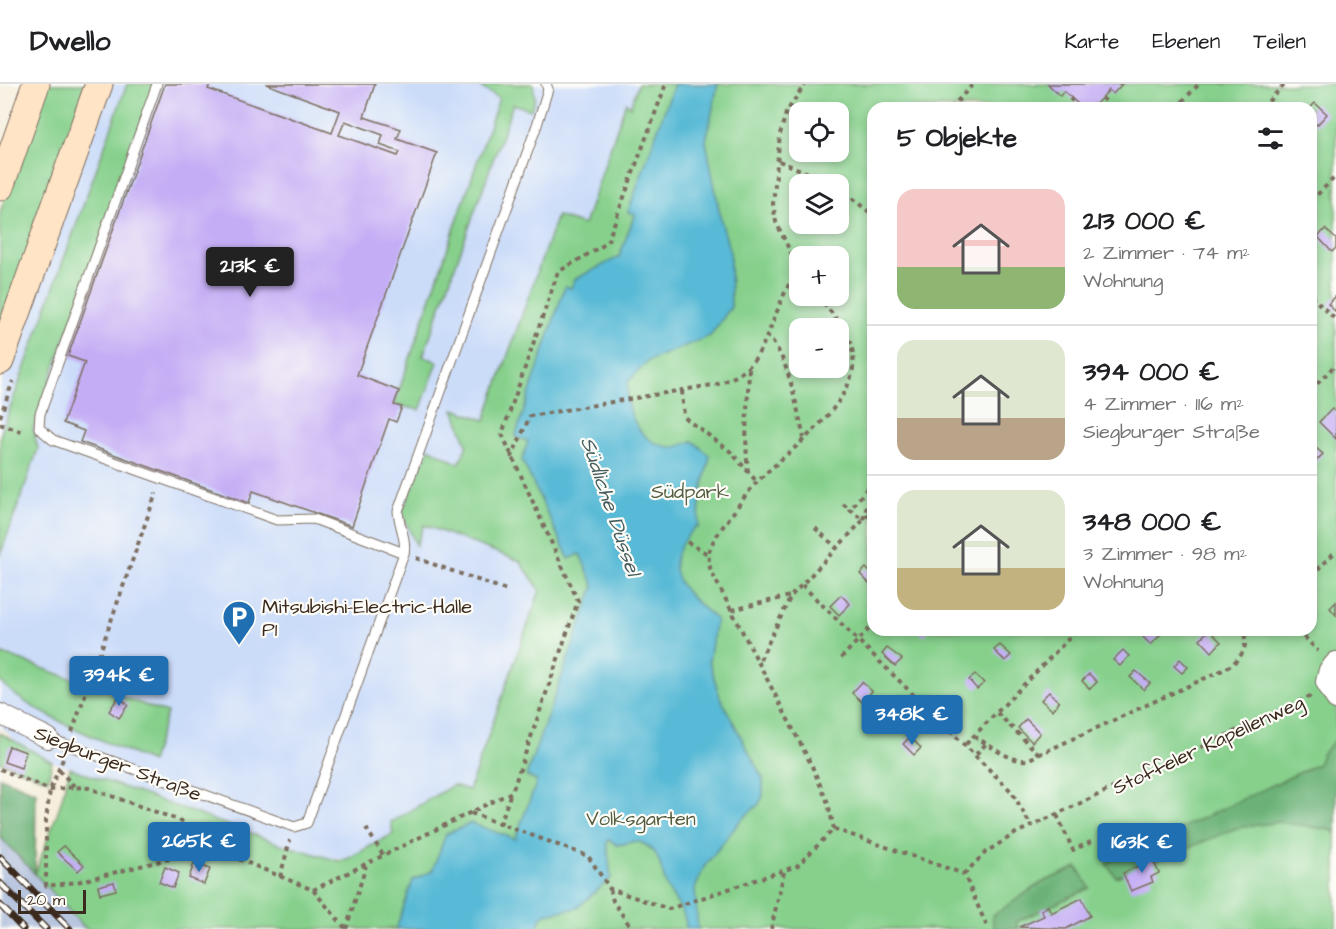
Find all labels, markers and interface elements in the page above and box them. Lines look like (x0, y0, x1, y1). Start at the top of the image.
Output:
text: Dwello (30, 22, 111, 61)
text: Karte (1064, 27, 1119, 56)
text: Ebenen (1152, 27, 1220, 56)
text: Teilen (1253, 27, 1306, 56)
map controls (789, 102, 849, 378)
button: locate (789, 102, 849, 162)
text: 5 Objekte (897, 120, 1017, 156)
icon: filters (1254, 122, 1287, 155)
button: layers (789, 174, 849, 234)
text: 213 000 € (1083, 203, 1205, 239)
icon: home (945, 213, 1017, 285)
text: 2 Zimmer · 74 m² (1083, 239, 1250, 267)
button: + (789, 246, 849, 306)
pin: 213K € (201, 247, 299, 298)
text: 213K € (220, 252, 280, 280)
text: Wohnung (1083, 267, 1163, 295)
button: − (789, 318, 849, 378)
text: 394 000 € (1083, 354, 1219, 390)
icon: home (945, 364, 1017, 436)
text: 4 Zimmer · 116 m² (1083, 390, 1244, 418)
text: Siegburger Straße (1083, 418, 1260, 446)
water label: Südliche Düssel (573, 433, 649, 582)
park label: Südpark (651, 478, 729, 506)
text: 348 000 € (1083, 504, 1221, 540)
icon: home (945, 514, 1017, 586)
text: 3 Zimmer · 98 m² (1083, 540, 1247, 568)
text: Wohnung (1083, 568, 1163, 596)
place label: Mitsubishi-Electric-Halle P1 (262, 593, 472, 644)
parking icon: Mitsubishi-Electric-Halle P1 (221, 599, 257, 646)
pin: 394K € (70, 656, 168, 707)
text: 394K € (83, 661, 155, 689)
street label: Stoffeler Kapellenweg (1108, 688, 1309, 803)
pin: 348K € (863, 695, 961, 746)
text: 348K € (876, 700, 948, 728)
street label: Siegburger Straße (30, 719, 205, 810)
park label: Volksgarten (586, 805, 696, 834)
pin: 265K € (150, 822, 248, 873)
pin: 163K € (1093, 823, 1191, 874)
text: 265K € (162, 827, 236, 855)
text: 163K € (1111, 828, 1173, 856)
scale bar (18, 887, 86, 914)
text: 20 m (27, 889, 65, 911)

